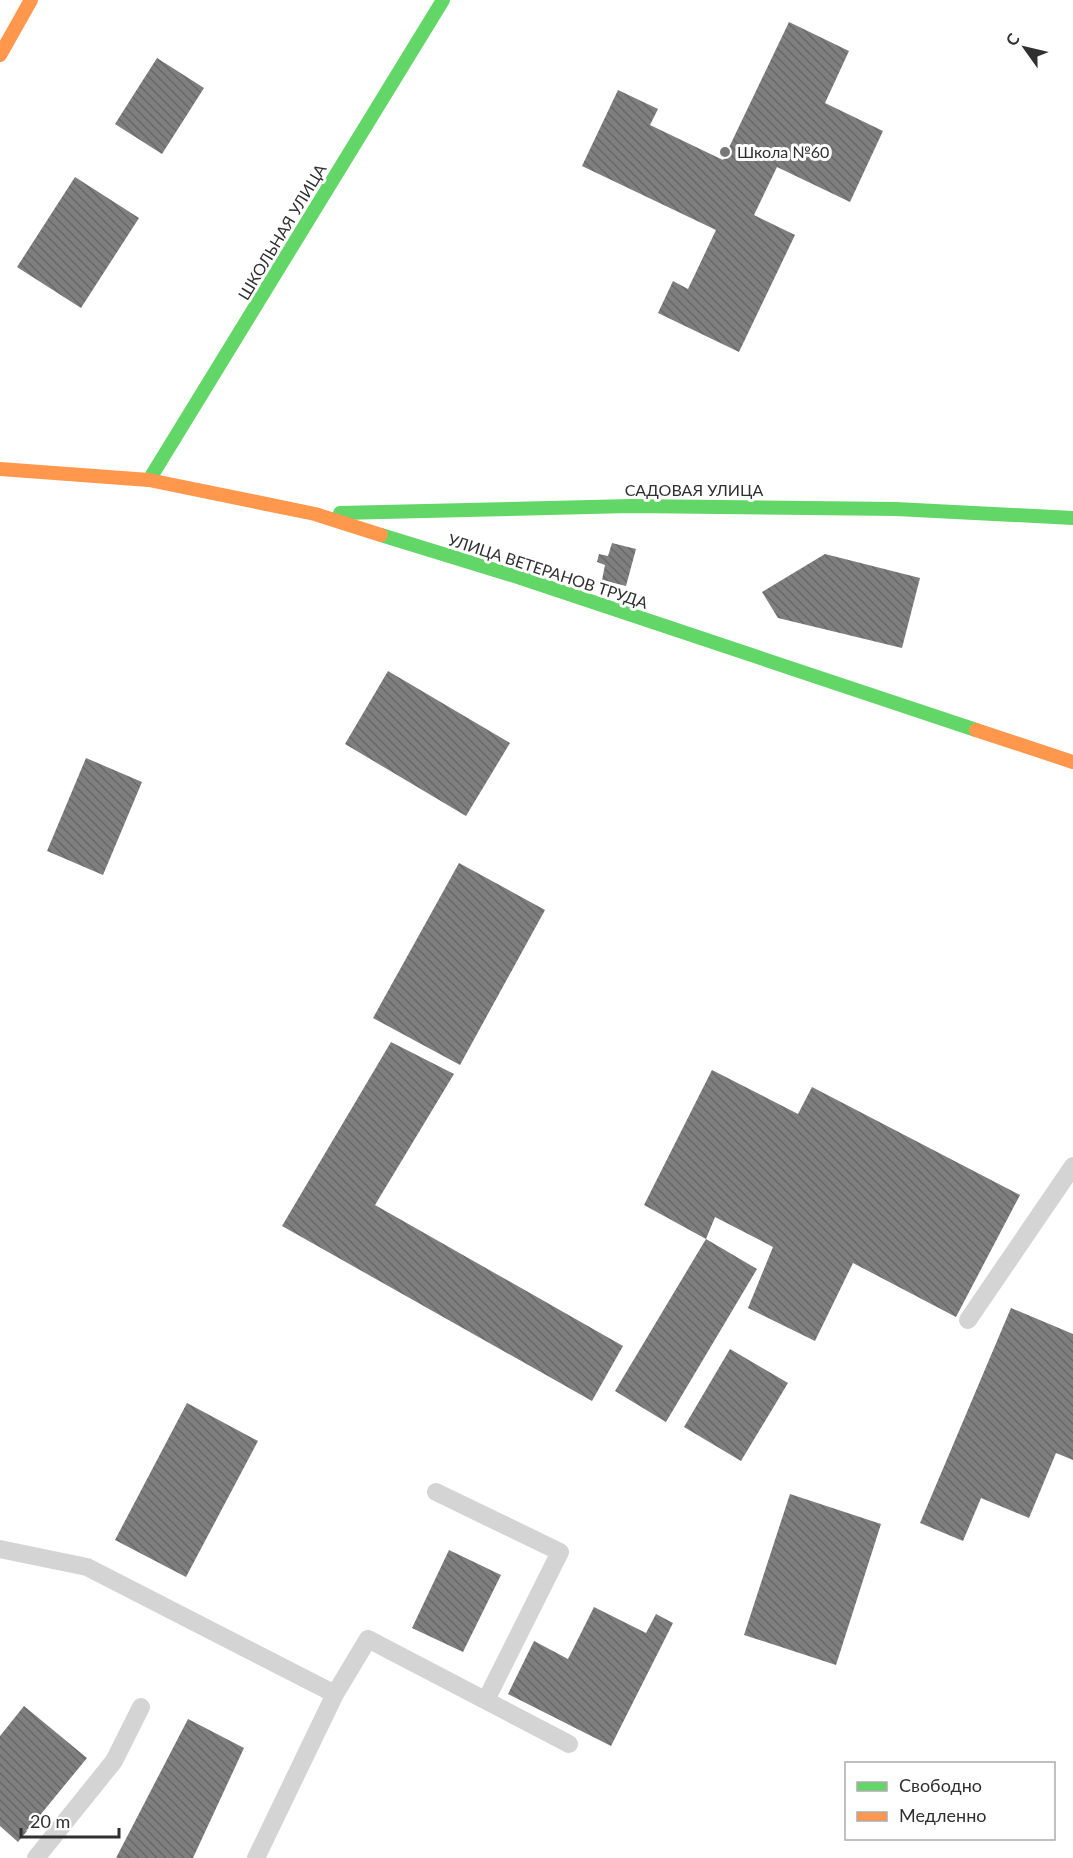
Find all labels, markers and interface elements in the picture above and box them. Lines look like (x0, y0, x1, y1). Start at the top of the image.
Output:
north arrow (995, 18, 1055, 78)
text: С (1001, 29, 1023, 49)
place label: Школа №60 (737, 142, 829, 161)
marker: Школа №60 (718, 145, 732, 159)
street label: ШКОЛЬНАЯ УЛИЦА (233, 160, 330, 303)
street label: САДОВАЯ УЛИЦА (625, 480, 764, 499)
street label: УЛИЦА ВЕТЕРАНОВ ТРУДА (446, 529, 651, 612)
legend (845, 1762, 1055, 1840)
text: Свободно (899, 1774, 982, 1796)
scale bar (21, 1801, 118, 1839)
text: Медленно (899, 1804, 987, 1826)
text: 20 m (30, 1810, 70, 1832)

